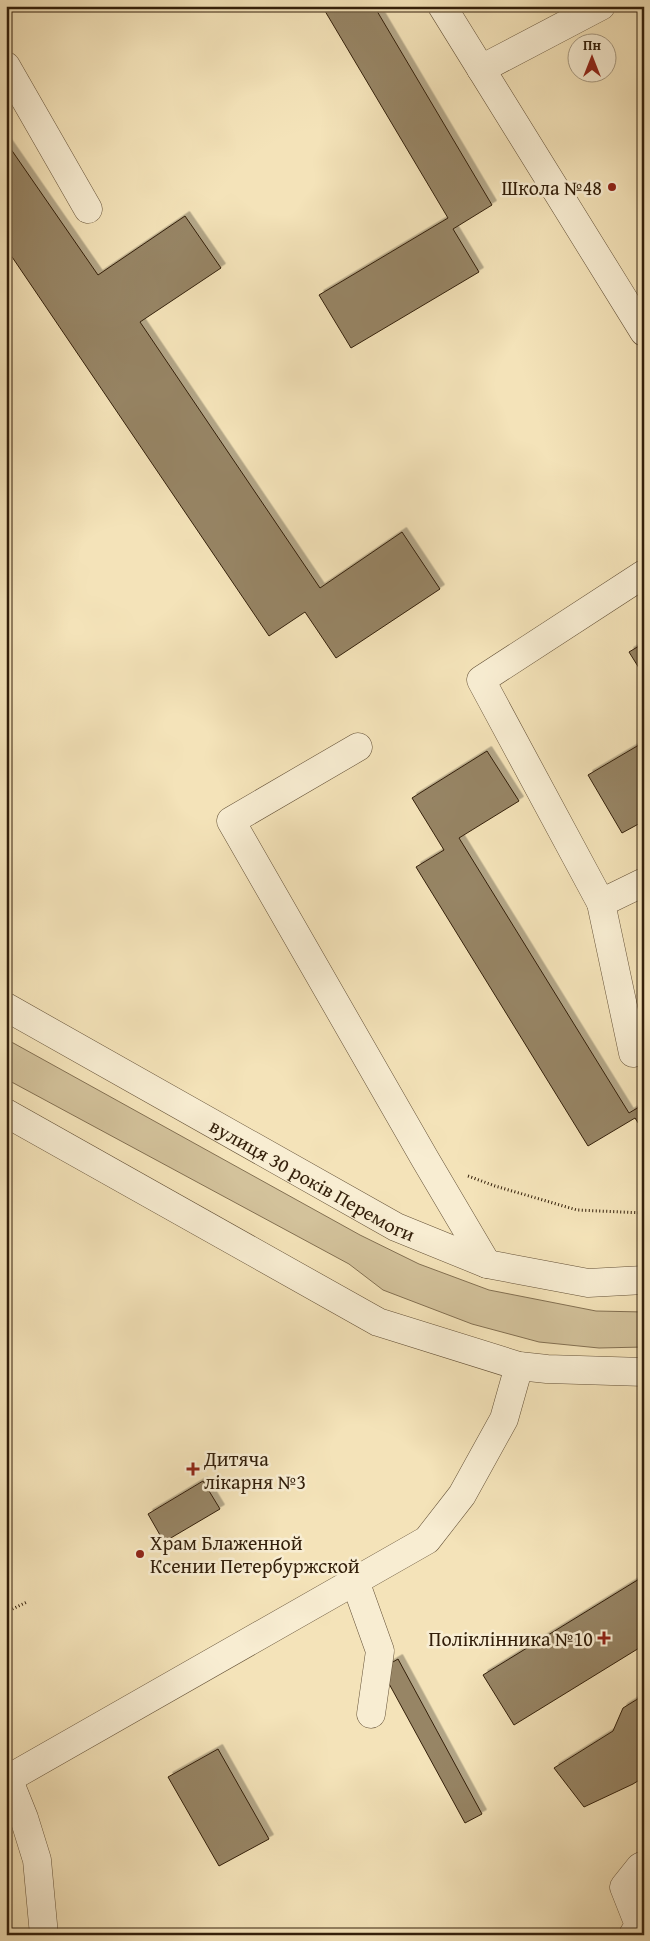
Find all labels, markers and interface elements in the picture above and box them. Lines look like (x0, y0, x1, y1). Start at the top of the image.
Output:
north arrow (568, 32, 618, 82)
text: Пн (583, 35, 601, 55)
place label: Школа №48 (502, 173, 602, 202)
marker: Школа №48 (606, 181, 618, 193)
street label: вулиця 30 років Перемоги (205, 1111, 420, 1248)
place label: Дитяча лікарня №3 (203, 1444, 306, 1496)
marker: Дитяча лікарня №3 (186, 1462, 200, 1476)
place label: Храм Блаженной Ксении Петербуржской (150, 1528, 360, 1580)
marker: Храм Блаженной Ксении Петербуржской (134, 1548, 146, 1560)
place label: Поліклінника №10 (429, 1624, 593, 1653)
marker: Поліклінника №10 (597, 1631, 611, 1645)

